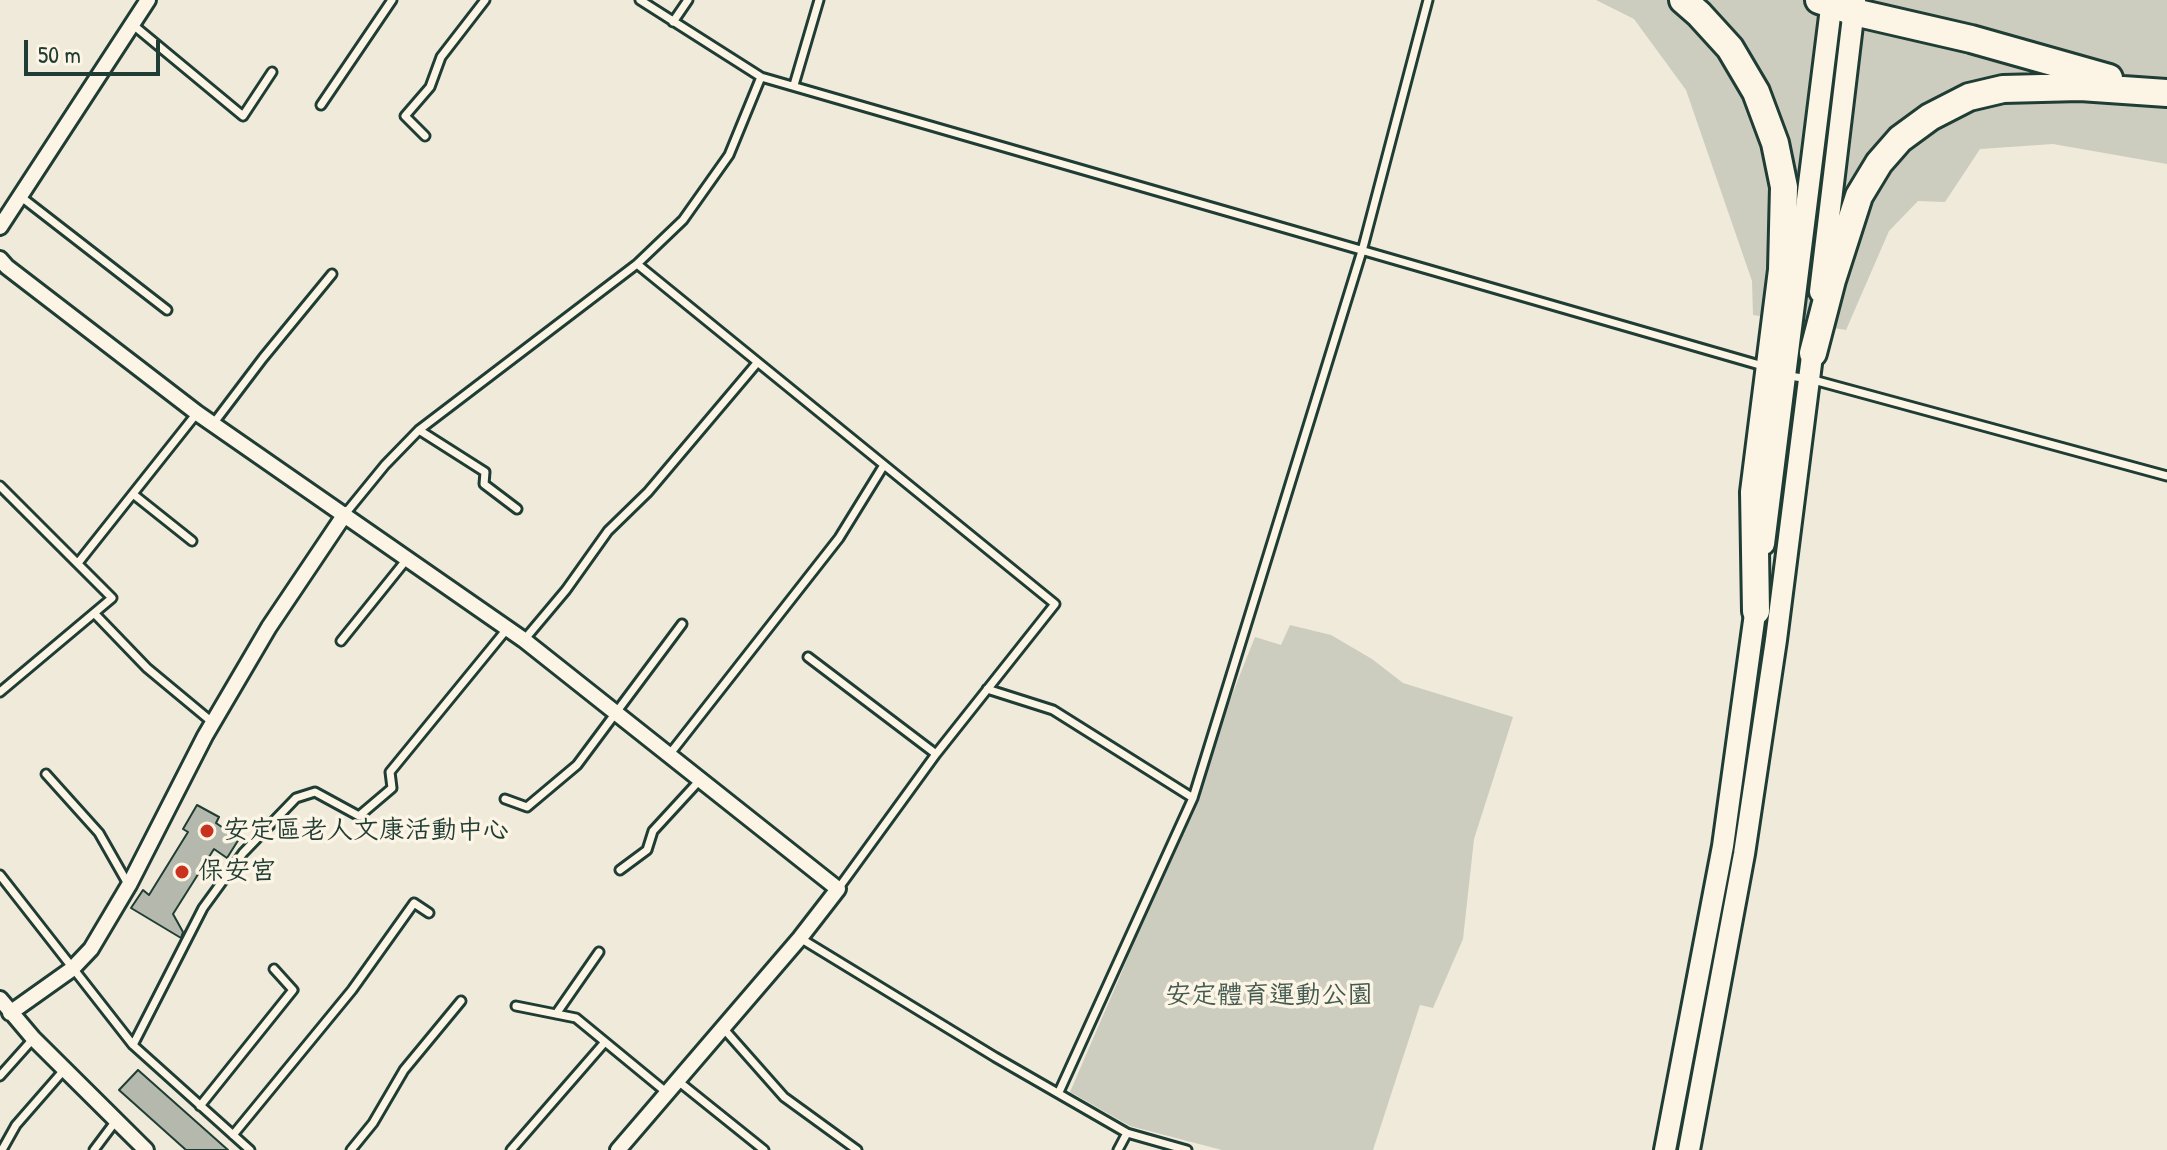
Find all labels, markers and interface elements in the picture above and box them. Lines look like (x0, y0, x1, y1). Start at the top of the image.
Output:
scale bar (28, 24, 164, 74)
text: 50 m (38, 38, 81, 70)
place label: 安定區老人文康活動中心 (223, 815, 509, 847)
marker: 安定區老人文康活動中心 (198, 822, 216, 840)
place label: 保安宮 (198, 856, 276, 888)
marker: 保安宮 (173, 863, 191, 881)
park label: 安定體育運動公園 (1165, 980, 1373, 1012)

